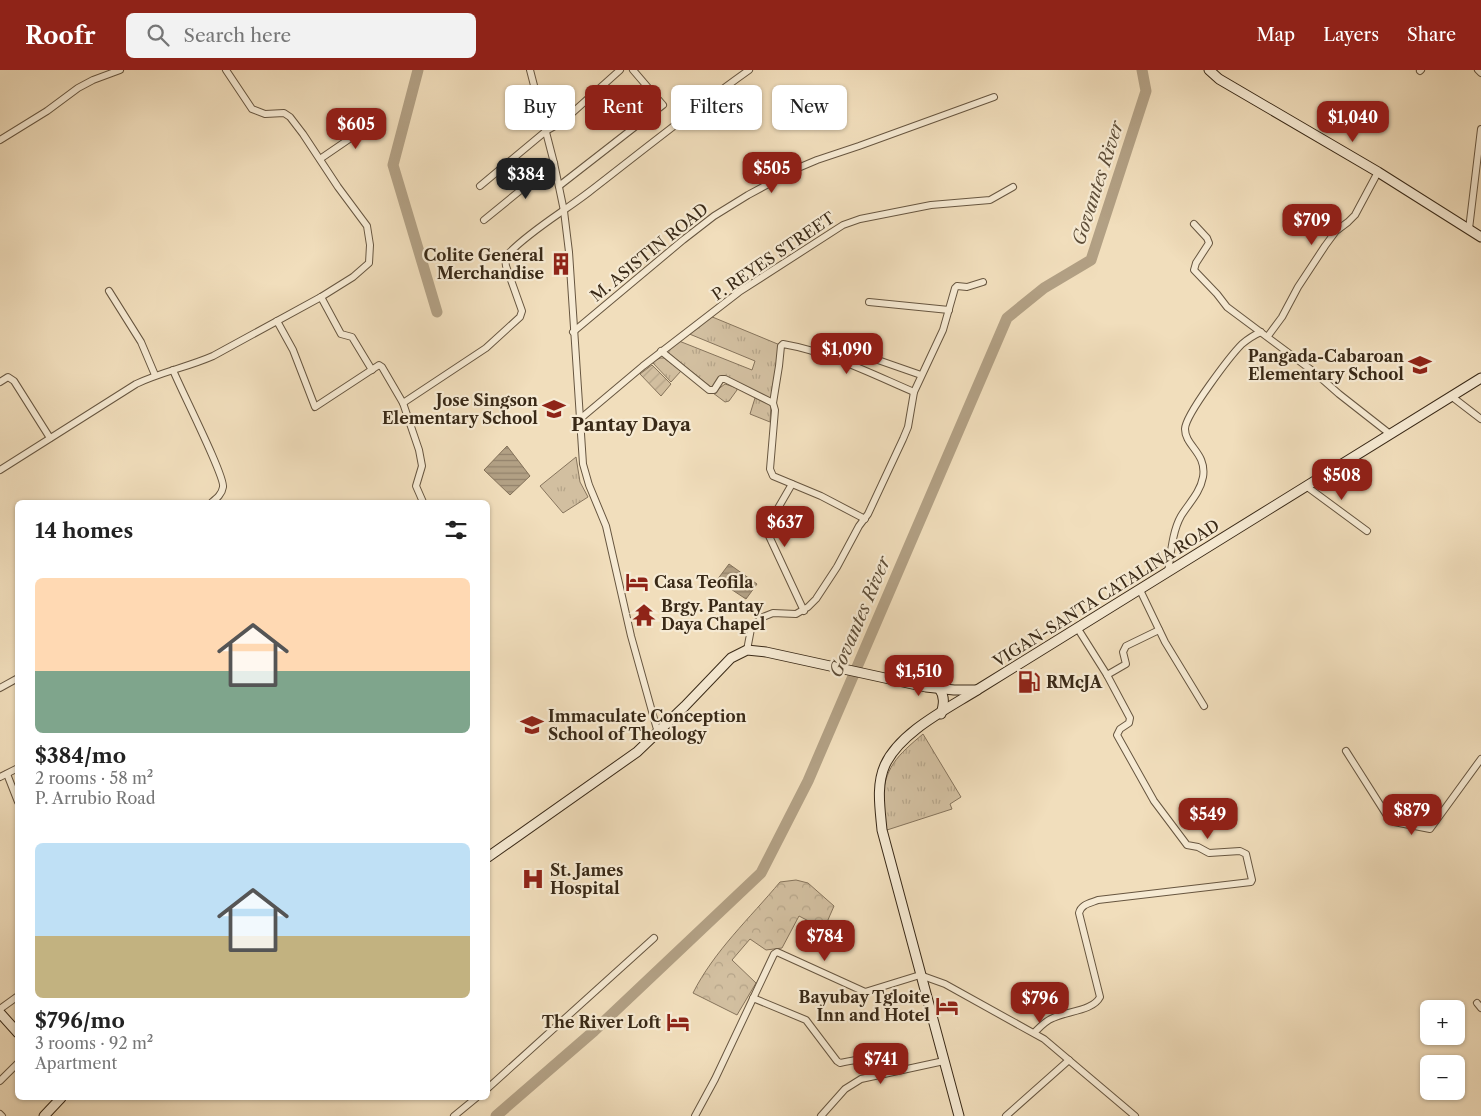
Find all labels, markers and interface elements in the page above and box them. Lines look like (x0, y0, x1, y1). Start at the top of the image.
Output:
search box (126, 13, 476, 58)
text: Roofr (25, 21, 96, 50)
icon: search (144, 21, 172, 49)
text: Search here (184, 24, 291, 47)
text: Map (1257, 24, 1295, 46)
text: Layers (1323, 24, 1379, 46)
text: Share (1407, 24, 1456, 46)
chip: Buy (505, 85, 575, 130)
chip: Rent (585, 85, 661, 130)
chip: Filters (671, 85, 762, 130)
chip: New (772, 85, 847, 130)
pin: $1,040 (1312, 100, 1394, 143)
text: $1,040 (1328, 107, 1378, 127)
pin: $605 (326, 108, 386, 150)
text: $605 (337, 114, 375, 134)
water label: Govantes River (1068, 117, 1129, 248)
pin: $505 (742, 152, 802, 194)
pin: $384 (496, 158, 556, 200)
text: $505 (754, 158, 790, 178)
text: $384 (507, 164, 545, 184)
street label: M. ASISTIN ROAD (586, 198, 712, 306)
pin: $709 (1282, 204, 1342, 246)
street label: P. REYES STREET (708, 207, 838, 305)
text: $709 (1293, 210, 1331, 230)
place label: Colite General Merchandise (423, 245, 544, 283)
building icon: Colite General Merchandise (548, 251, 574, 277)
pin: $1,090 (806, 332, 888, 375)
text: $1,090 (822, 339, 872, 359)
place label: Pangada-Cabaroan Elementary School (1248, 346, 1404, 384)
school or university icon: Pangada-Cabaroan Elementary School (1407, 352, 1433, 378)
place label: Jose Singson Elementary School (382, 390, 538, 428)
school or university icon: Jose Singson Elementary School (541, 396, 567, 422)
district label: Pantay Daya (571, 413, 692, 436)
pin: $508 (1312, 458, 1372, 501)
text: $508 (1323, 465, 1361, 485)
pin: $637 (755, 506, 815, 548)
text: $637 (767, 512, 803, 532)
street label: VIGAN-SANTA CATALINA ROAD (988, 515, 1223, 672)
icon: filters (442, 516, 470, 544)
text: 14 homes (35, 518, 133, 543)
water label: Govantes River (825, 552, 896, 681)
hotel icon: Casa Teofila (624, 569, 650, 595)
place label: Casa Teofila (654, 572, 754, 592)
place label: Brgy. Pantay Daya Chapel (661, 596, 766, 634)
temple icon: Brgy. Pantay Daya Chapel (631, 602, 657, 628)
icon: home (208, 610, 298, 700)
pin: $1,510 (878, 654, 960, 697)
text: $1,510 (896, 661, 942, 681)
fuel station icon: RMcJA (1016, 669, 1042, 695)
place label: RMcJA (1046, 672, 1103, 692)
place label: Immaculate Conception School of Theology (548, 706, 747, 744)
school or university icon: Immaculate Conception School of Theology (519, 712, 545, 738)
text: $384/mo (35, 743, 126, 768)
text: 2 rooms · 58 m² (35, 768, 153, 788)
text: P. Arrubio Road (35, 788, 155, 808)
pin: $879 (1382, 794, 1442, 836)
pin: $549 (1178, 798, 1238, 840)
text: $879 (1394, 800, 1430, 820)
text: $549 (1190, 804, 1226, 824)
place label: St. James Hospital (550, 860, 623, 898)
hospital icon: St. James Hospital (520, 866, 546, 892)
icon: home (208, 875, 298, 965)
pin: $784 (795, 920, 855, 962)
text: $784 (807, 926, 843, 946)
pin: $796 (1010, 982, 1070, 1024)
place label: Bayubay Tgloite Inn and Hotel (799, 987, 930, 1025)
text: $796 (1022, 988, 1058, 1008)
hotel icon: Bayubay Tgloite Inn and Hotel (934, 993, 960, 1019)
map controls (1420, 1000, 1465, 1100)
button: + (1420, 1000, 1465, 1045)
text: $796/mo (35, 1008, 125, 1033)
hotel icon: The River Loft (665, 1009, 691, 1035)
place label: The River Loft (542, 1012, 661, 1032)
text: 3 rooms · 92 m² (35, 1033, 153, 1053)
pin: $741 (851, 1042, 911, 1085)
text: $741 (864, 1049, 898, 1069)
text: Apartment (35, 1053, 117, 1073)
button: − (1420, 1055, 1465, 1100)

